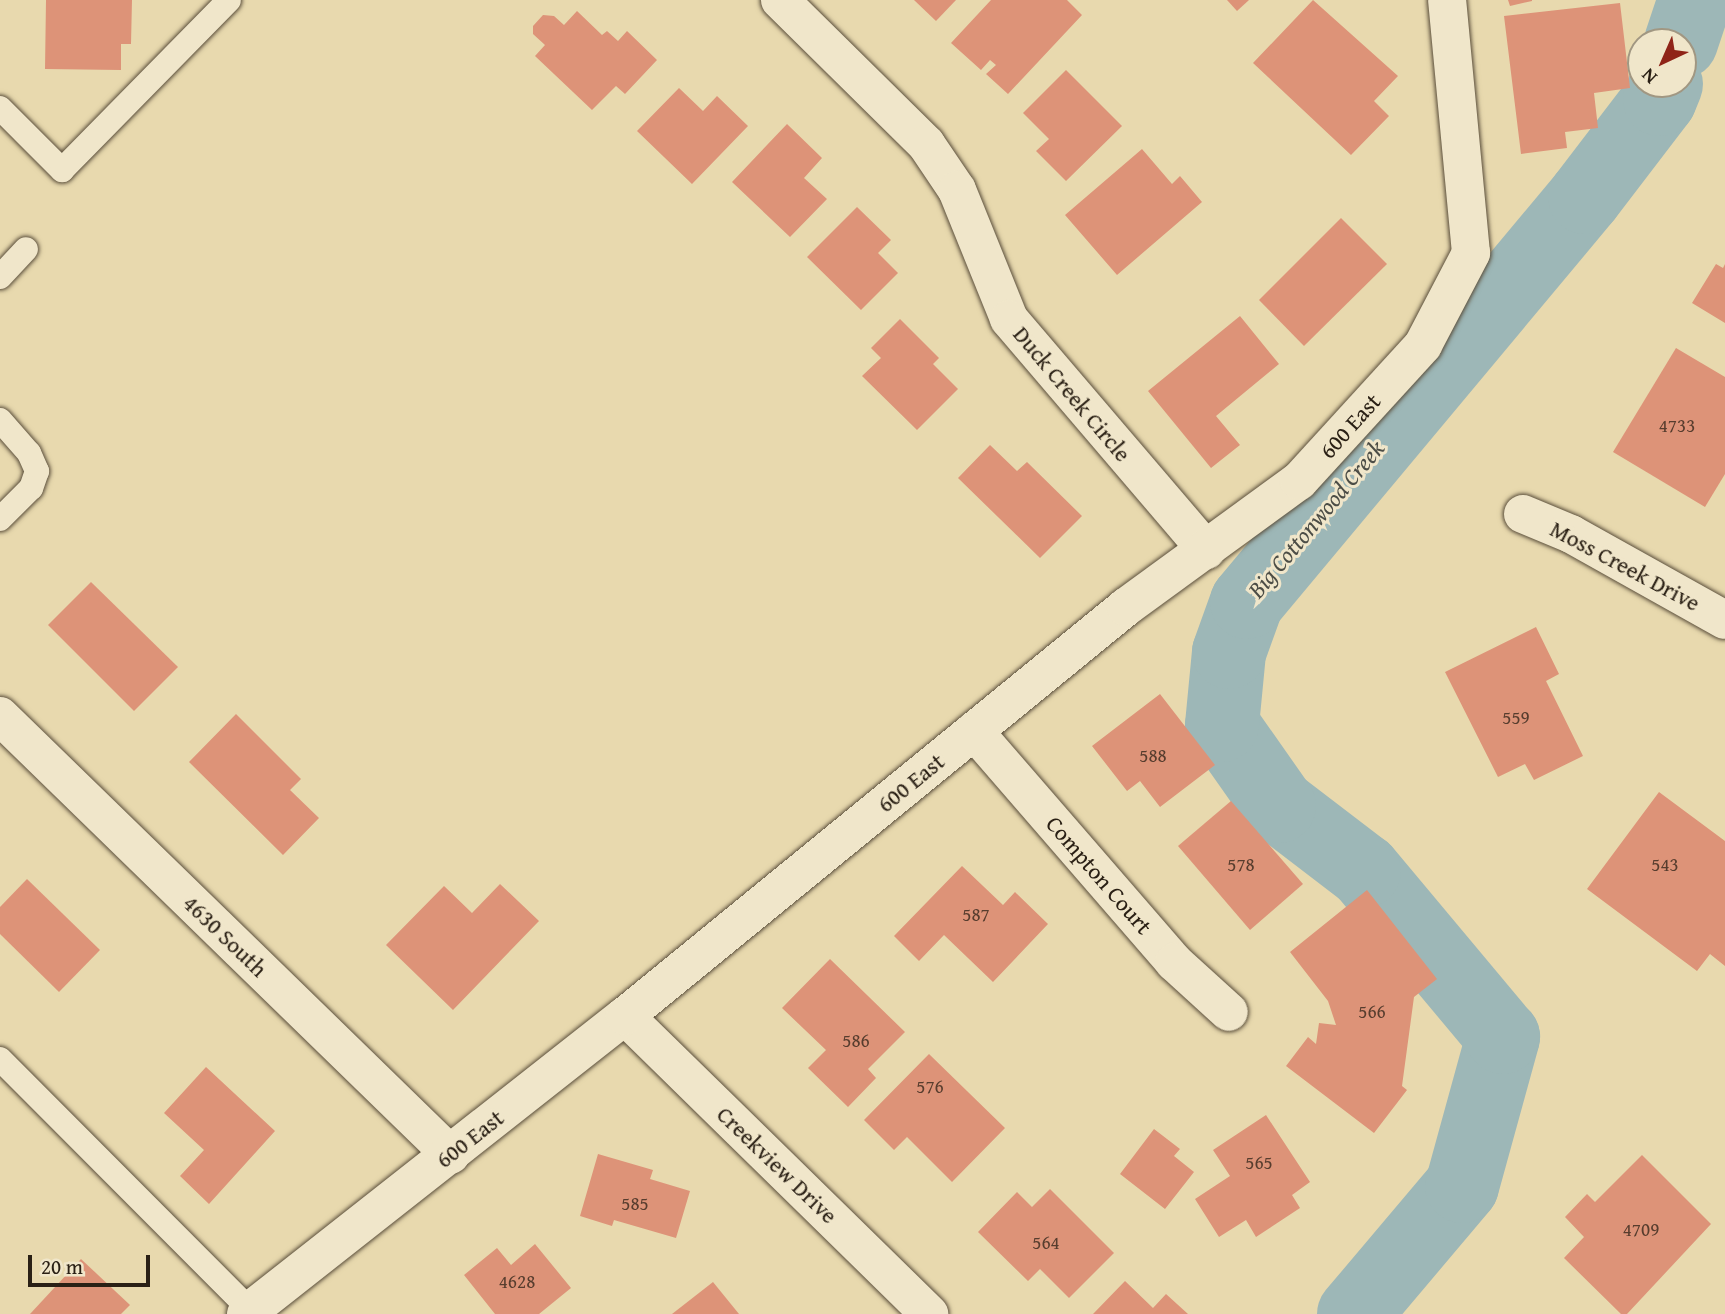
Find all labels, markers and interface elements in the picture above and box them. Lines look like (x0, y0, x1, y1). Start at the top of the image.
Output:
north arrow (1627, 28, 1697, 98)
text: N (1635, 62, 1663, 91)
street label: Duck Creek Circle (1007, 321, 1137, 467)
street label: 600 East (1314, 388, 1386, 464)
house number: 4733 (1659, 415, 1695, 437)
water label: Big Cottonwood Creek (1242, 434, 1390, 604)
street label: Moss Creek Drive (1545, 515, 1705, 617)
house number: 559 (1502, 707, 1530, 729)
house number: 588 (1139, 745, 1167, 767)
street label: 600 East (872, 748, 950, 818)
street label: Compton Court (1040, 810, 1158, 940)
house number: 578 (1227, 854, 1255, 876)
house number: 543 (1651, 854, 1679, 876)
street label: 4630 South (177, 889, 273, 983)
house number: 587 (962, 904, 990, 926)
house number: 566 (1358, 1001, 1386, 1023)
house number: 586 (842, 1030, 870, 1052)
house number: 576 (916, 1076, 944, 1098)
street label: Creekview Drive (711, 1101, 843, 1229)
street label: 600 East (431, 1104, 509, 1174)
house number: 565 (1245, 1152, 1273, 1174)
house number: 585 (621, 1193, 649, 1215)
house number: 4709 (1623, 1219, 1659, 1241)
house number: 564 (1032, 1232, 1060, 1254)
scale bar (32, 1240, 154, 1284)
text: 20 m (41, 1251, 83, 1282)
house number: 4628 (499, 1271, 535, 1293)

